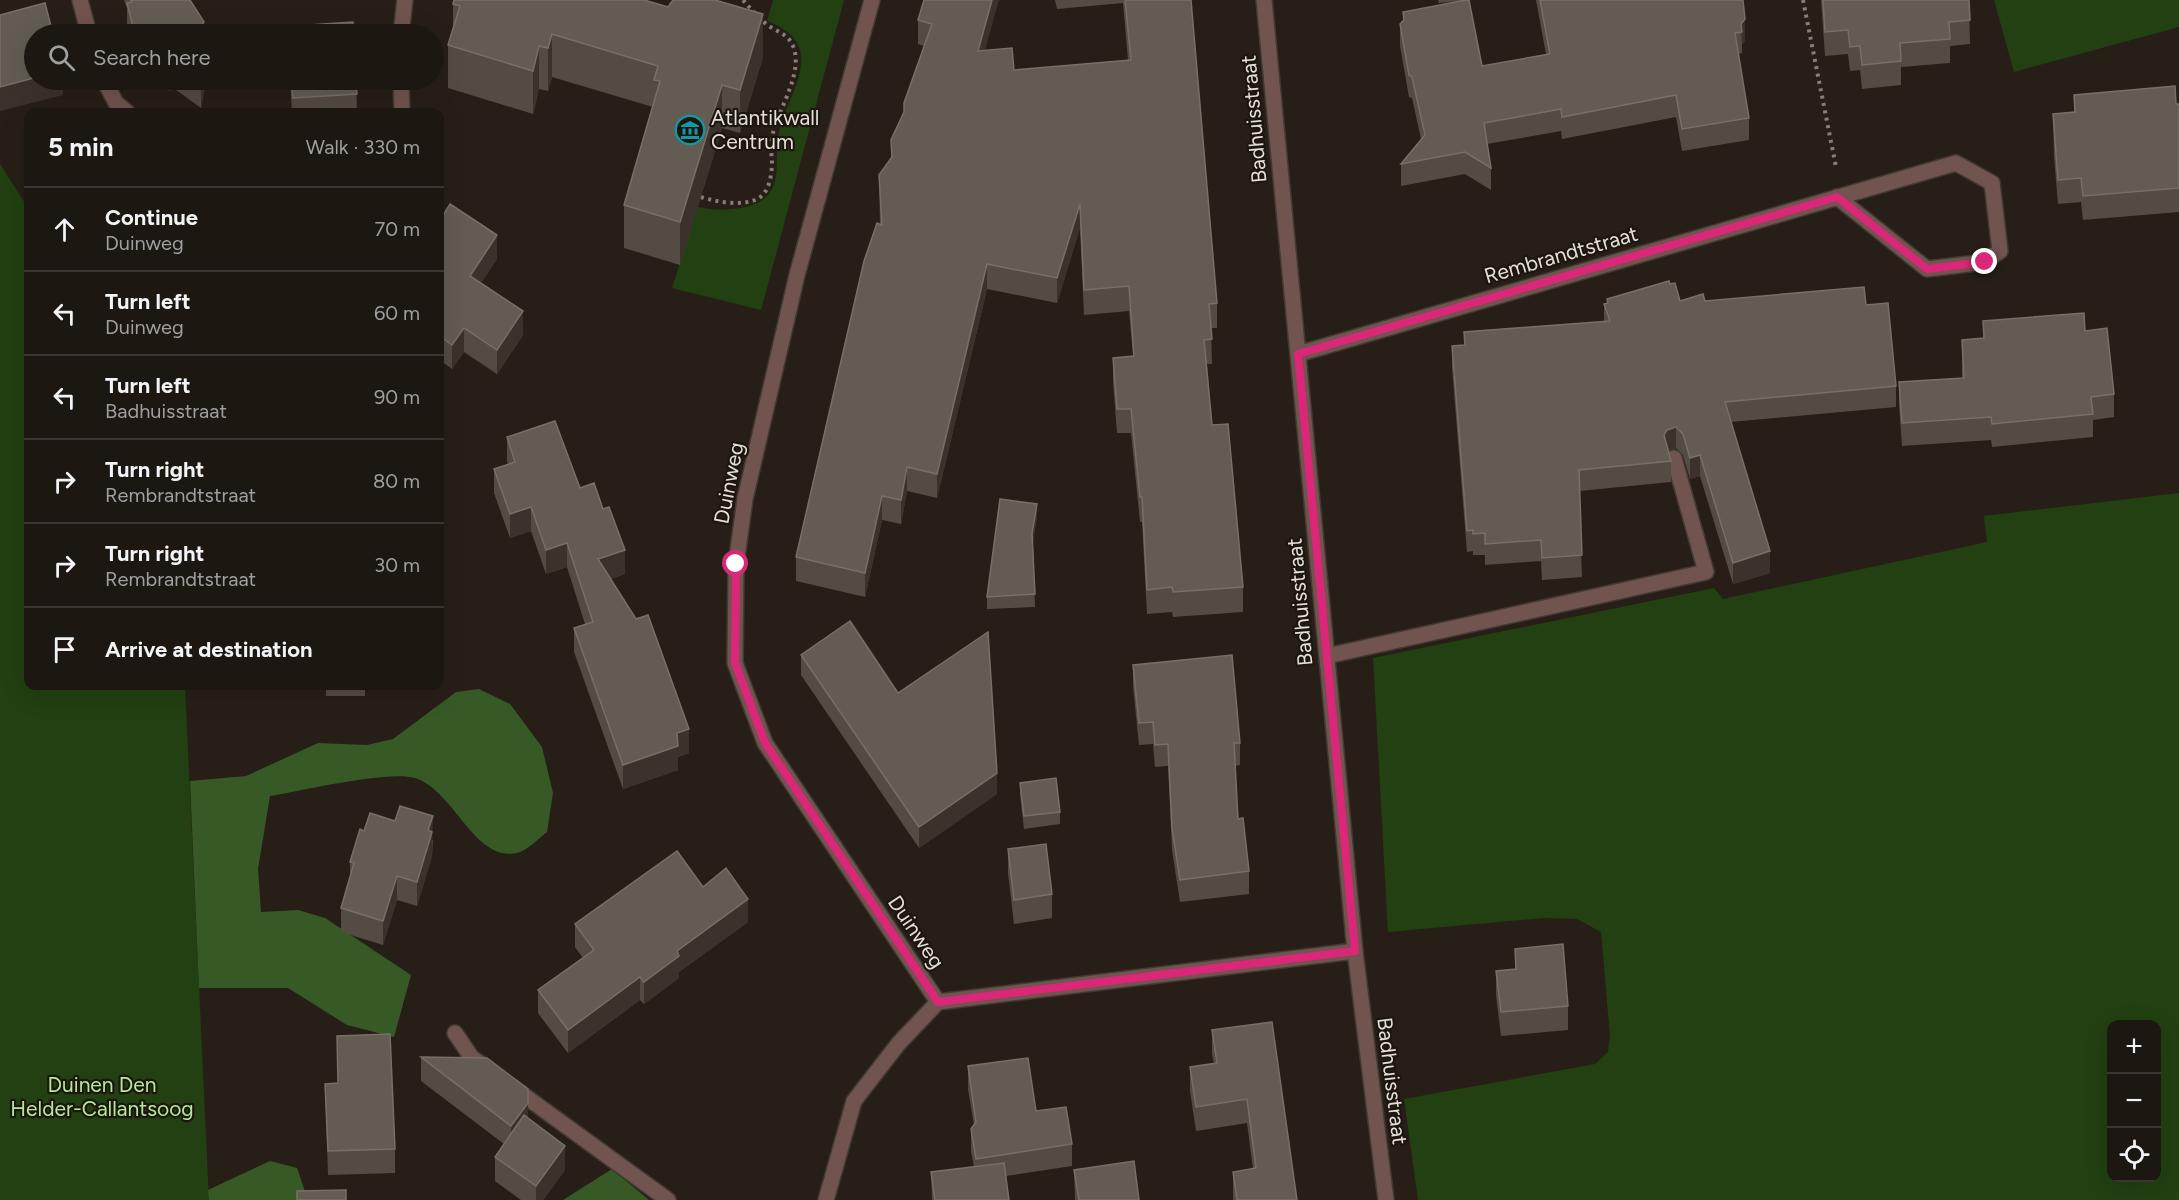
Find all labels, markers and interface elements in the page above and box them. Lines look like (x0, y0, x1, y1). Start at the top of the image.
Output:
search box (24, 24, 444, 90)
icon: search (45, 41, 78, 74)
text: Search here (93, 44, 211, 71)
street label: Badhuisstraat (1235, 54, 1272, 184)
place label: Atlantikwall Centrum (711, 105, 819, 154)
museum icon: Atlantikwall Centrum (674, 114, 706, 146)
text: 5 min (48, 131, 114, 163)
text: Walk · 330 m (306, 135, 420, 159)
text: Continue (105, 204, 198, 231)
icon: ahead (48, 213, 81, 246)
text: 70 m (374, 217, 420, 241)
street label: Rembrandtstraat (1481, 221, 1641, 288)
text: Duinweg (105, 231, 184, 255)
route end (1971, 248, 1997, 274)
text: Turn left (105, 288, 191, 315)
icon: left (48, 297, 81, 330)
text: 60 m (374, 301, 420, 325)
text: Duinweg (105, 315, 184, 339)
text: Turn left (105, 372, 191, 399)
icon: left (48, 381, 81, 414)
text: 90 m (374, 385, 420, 409)
text: Badhuisstraat (105, 399, 227, 423)
street label: Duinweg (708, 440, 749, 526)
text: Turn right (105, 456, 204, 483)
icon: right (48, 465, 81, 498)
text: 80 m (373, 469, 420, 493)
text: Rembrandtstraat (105, 483, 256, 507)
street label: Badhuisstraat (1281, 537, 1318, 667)
text: Turn right (105, 540, 204, 567)
icon: right (48, 549, 81, 582)
route start (722, 550, 748, 576)
text: 30 m (374, 553, 420, 577)
text: Rembrandtstraat (105, 567, 256, 591)
icon: arrive (48, 633, 81, 666)
text: Arrive at destination (105, 636, 313, 663)
street label: Duinweg (883, 890, 950, 973)
street label: Badhuisstraat (1372, 1016, 1413, 1146)
map controls (2107, 1020, 2161, 1182)
button: + (2107, 1020, 2161, 1074)
park label: Duinen Den Helder-Callantsoog (10, 1072, 194, 1121)
button: − (2107, 1074, 2161, 1128)
button: locate (2107, 1128, 2161, 1182)

